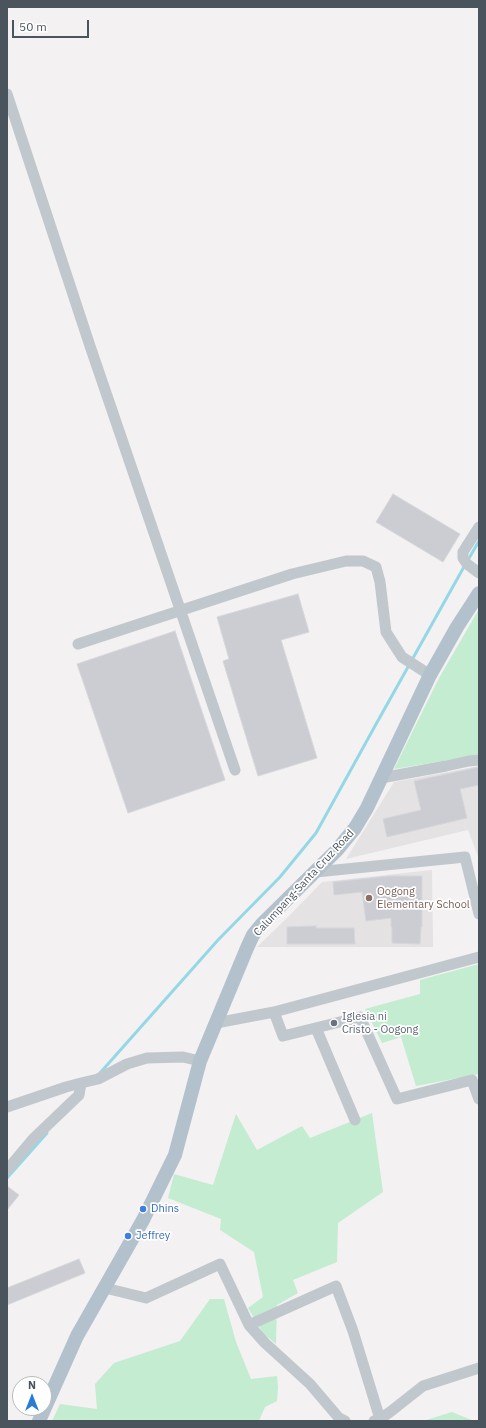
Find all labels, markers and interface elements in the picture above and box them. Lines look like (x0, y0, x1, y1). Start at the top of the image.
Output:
scale bar (14, 12, 91, 38)
text: 50 m (19, 19, 47, 34)
street label: Calumpang-Santa Cruz Road (251, 827, 357, 939)
place label: Oogong Elementary School (377, 885, 470, 911)
marker: Oogong Elementary School (364, 893, 374, 903)
place label: Iglesia ni Cristo - Oogong (342, 1010, 418, 1036)
marker: Iglesia ni Cristo - Oogong (329, 1018, 339, 1028)
place label: Dhins (151, 1202, 179, 1216)
marker: Dhins (138, 1204, 148, 1214)
place label: Jeffrey (136, 1229, 170, 1243)
marker: Jeffrey (123, 1231, 133, 1241)
north arrow (12, 1376, 52, 1416)
text: N (28, 1378, 36, 1392)

